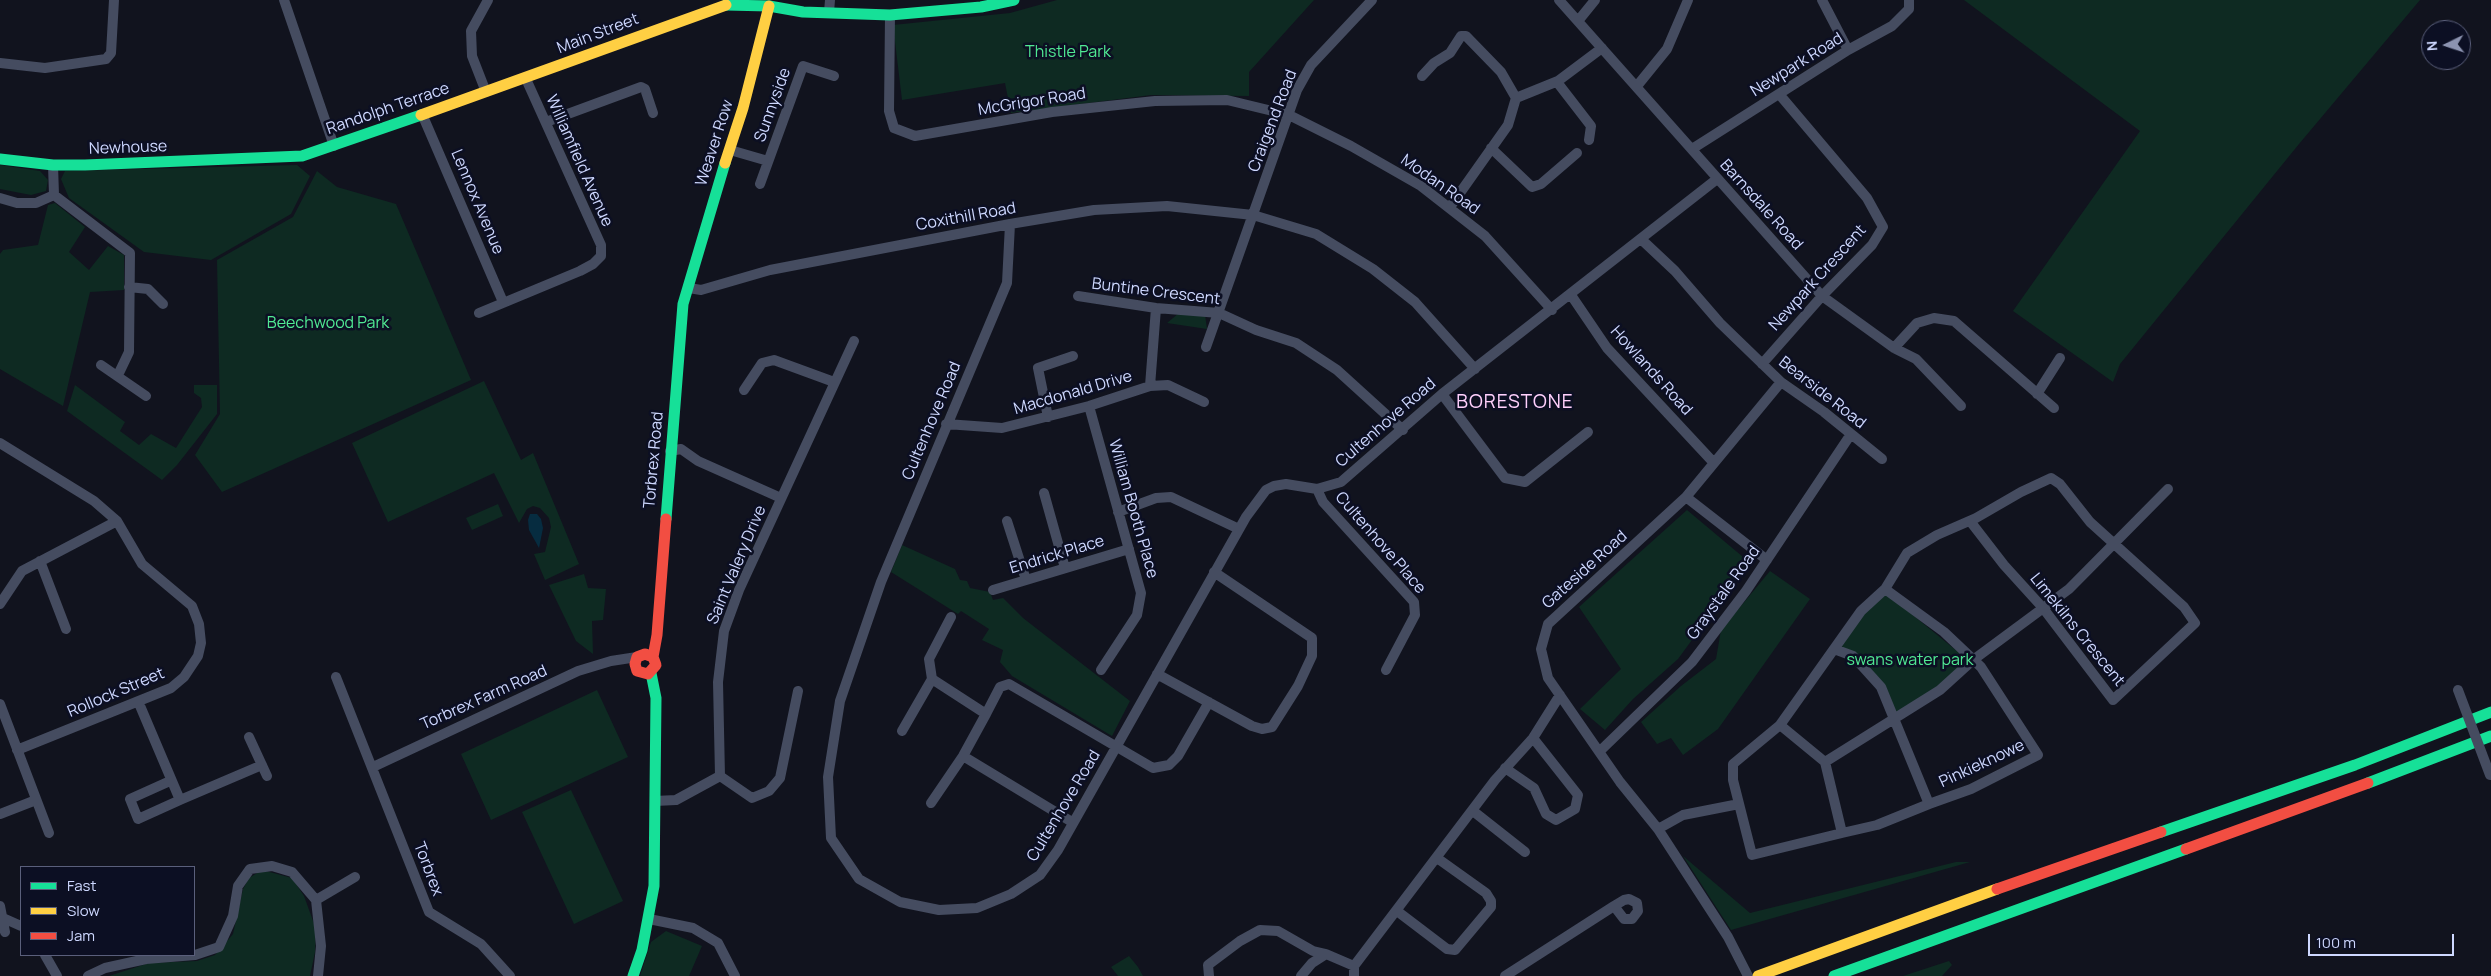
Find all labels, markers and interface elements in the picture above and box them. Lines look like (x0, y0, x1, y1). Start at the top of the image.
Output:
street label: Main Street (555, 10, 641, 58)
north arrow (2421, 20, 2471, 70)
street label: Newpark Road (1747, 29, 1847, 101)
text: N (2422, 40, 2441, 52)
park label: Thistle Park (1025, 43, 1111, 63)
street label: Sunnyside (751, 65, 795, 145)
street label: Craigend Road (1245, 67, 1301, 175)
street label: Randolph Terrace (324, 79, 452, 139)
street label: McGrigor Road (977, 84, 1087, 120)
street label: Williamfield Avenue (541, 92, 617, 230)
street label: Weaver Row (692, 98, 738, 188)
street label: Newhouse (88, 137, 168, 159)
street label: Lennox Avenue (446, 147, 508, 257)
street label: Modan Road (1397, 151, 1483, 219)
street label: Barnsdale Road (1715, 156, 1807, 254)
street label: Coxithill Road (915, 199, 1017, 235)
street label: Newpark Crescent (1765, 221, 1871, 335)
street label: Buntine Crescent (1091, 275, 1221, 309)
park label: Beechwood Park (267, 314, 389, 334)
street label: Howlands Road (1606, 322, 1696, 420)
street label: Bearside Road (1775, 353, 1869, 433)
street label: Cultenhove Road (898, 359, 966, 483)
street label: Macdonald Drive (1012, 367, 1134, 419)
street label: Cultenhove Road (1332, 374, 1440, 472)
district label: BORESTONE (1455, 392, 1575, 414)
street label: Torbrex Road (640, 411, 668, 509)
street label: William Booth Place (1104, 437, 1162, 581)
street label: Cultenhove Place (1331, 488, 1429, 598)
street label: Saint Valery Drive (703, 503, 771, 627)
street label: Gateside Road (1539, 527, 1631, 613)
street label: Endrick Place (1007, 532, 1107, 578)
street label: Graystale Road (1683, 542, 1765, 644)
street label: Limekilns Crescent (2026, 570, 2128, 690)
park label: swans water park (1846, 651, 1974, 671)
street label: Torbrex Farm Road (418, 662, 550, 734)
street label: Rollock Street (65, 664, 167, 722)
street label: Pinkieknowe (1936, 736, 2028, 792)
street label: Cultenhove Road (1023, 747, 1105, 865)
street label: Torbrex (409, 839, 447, 899)
legend (20, 866, 195, 956)
text: Fast (67, 875, 96, 896)
text: Slow (67, 900, 100, 921)
scale bar (2311, 924, 2457, 956)
text: Jam (67, 925, 95, 946)
text: 100 m (2316, 932, 2356, 953)

